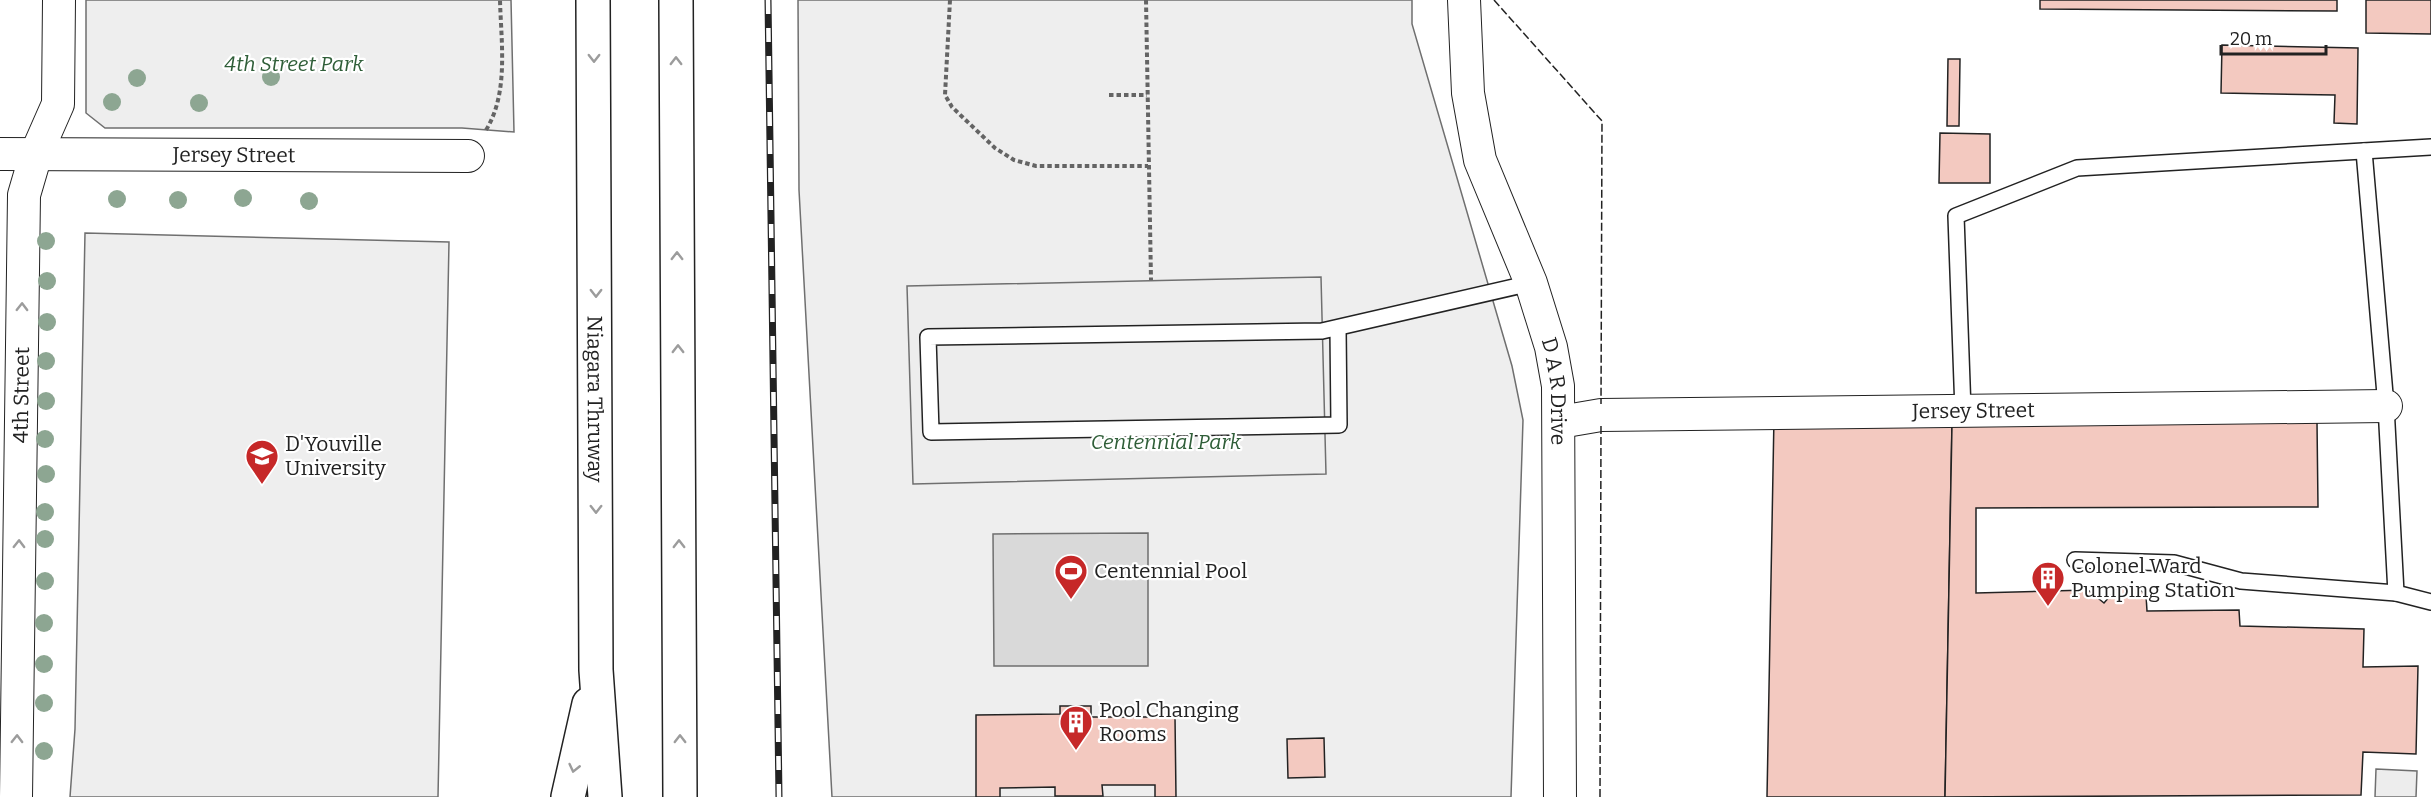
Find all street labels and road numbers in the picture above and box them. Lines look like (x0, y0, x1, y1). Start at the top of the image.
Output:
street label: Jersey Street (171, 142, 296, 168)
street label: Niagara Thruway (581, 316, 608, 483)
street label: D A R Drive (1536, 334, 1571, 445)
street label: 4th Street (8, 346, 35, 443)
street label: Jersey Street (1911, 397, 2035, 424)

